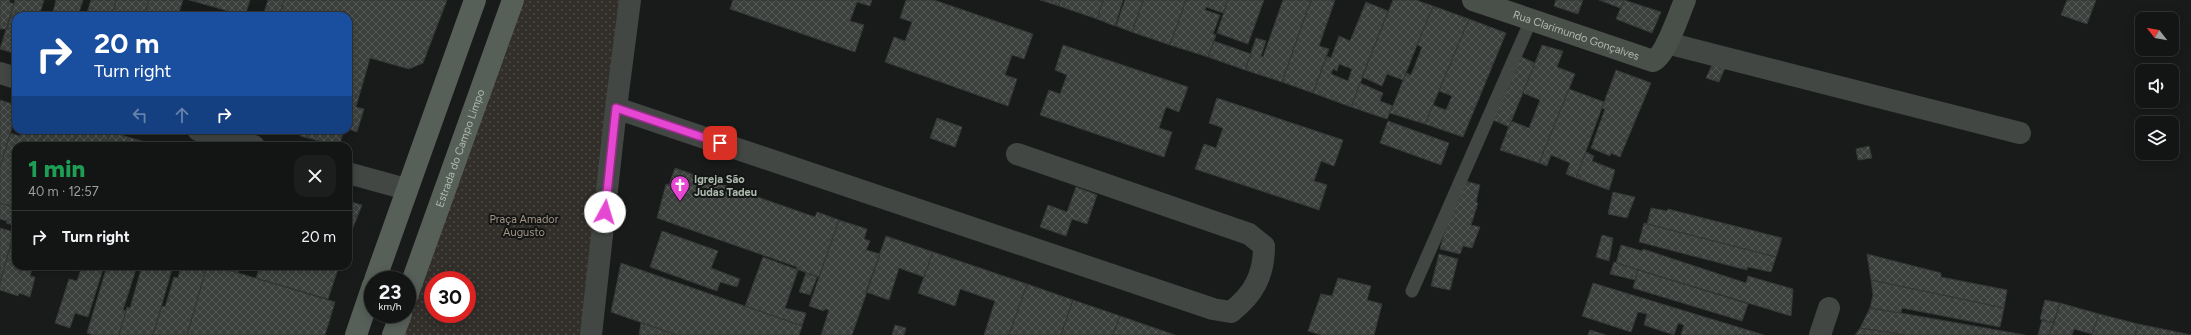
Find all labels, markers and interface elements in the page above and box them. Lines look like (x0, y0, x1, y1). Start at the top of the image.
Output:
street label: Rua Clarimundo Gonçalves (1511, 8, 1641, 63)
north arrow (2135, 12, 2179, 56)
map controls (2135, 12, 2179, 160)
text: 20 m (94, 26, 159, 60)
icon: right (28, 28, 80, 80)
text: Turn right (94, 60, 171, 82)
button: sound (2135, 64, 2179, 108)
street label: Estrada do Campo Limpo (433, 87, 488, 209)
icon: left (129, 104, 151, 126)
icon: ahead (171, 104, 193, 126)
icon: right (213, 104, 235, 126)
button: layers (2135, 116, 2179, 160)
pin (703, 126, 737, 160)
icon: arrive (709, 132, 731, 154)
text: 1 min (28, 154, 85, 183)
button: close (294, 155, 336, 197)
place label: Igreja São Judas Tadeu (694, 173, 757, 199)
church icon: Igreja São Judas Tadeu (669, 174, 691, 202)
text: 40 m · 12:57 (28, 184, 99, 199)
position arrow (584, 191, 626, 233)
park label: Praça Amador Augusto (490, 213, 559, 239)
icon: right (28, 226, 50, 248)
text: Turn right (62, 228, 130, 246)
text: 20 m (302, 228, 336, 246)
speed limit sign: 30 (424, 271, 476, 323)
text: 23 (379, 280, 401, 304)
text: km/h (379, 300, 401, 313)

